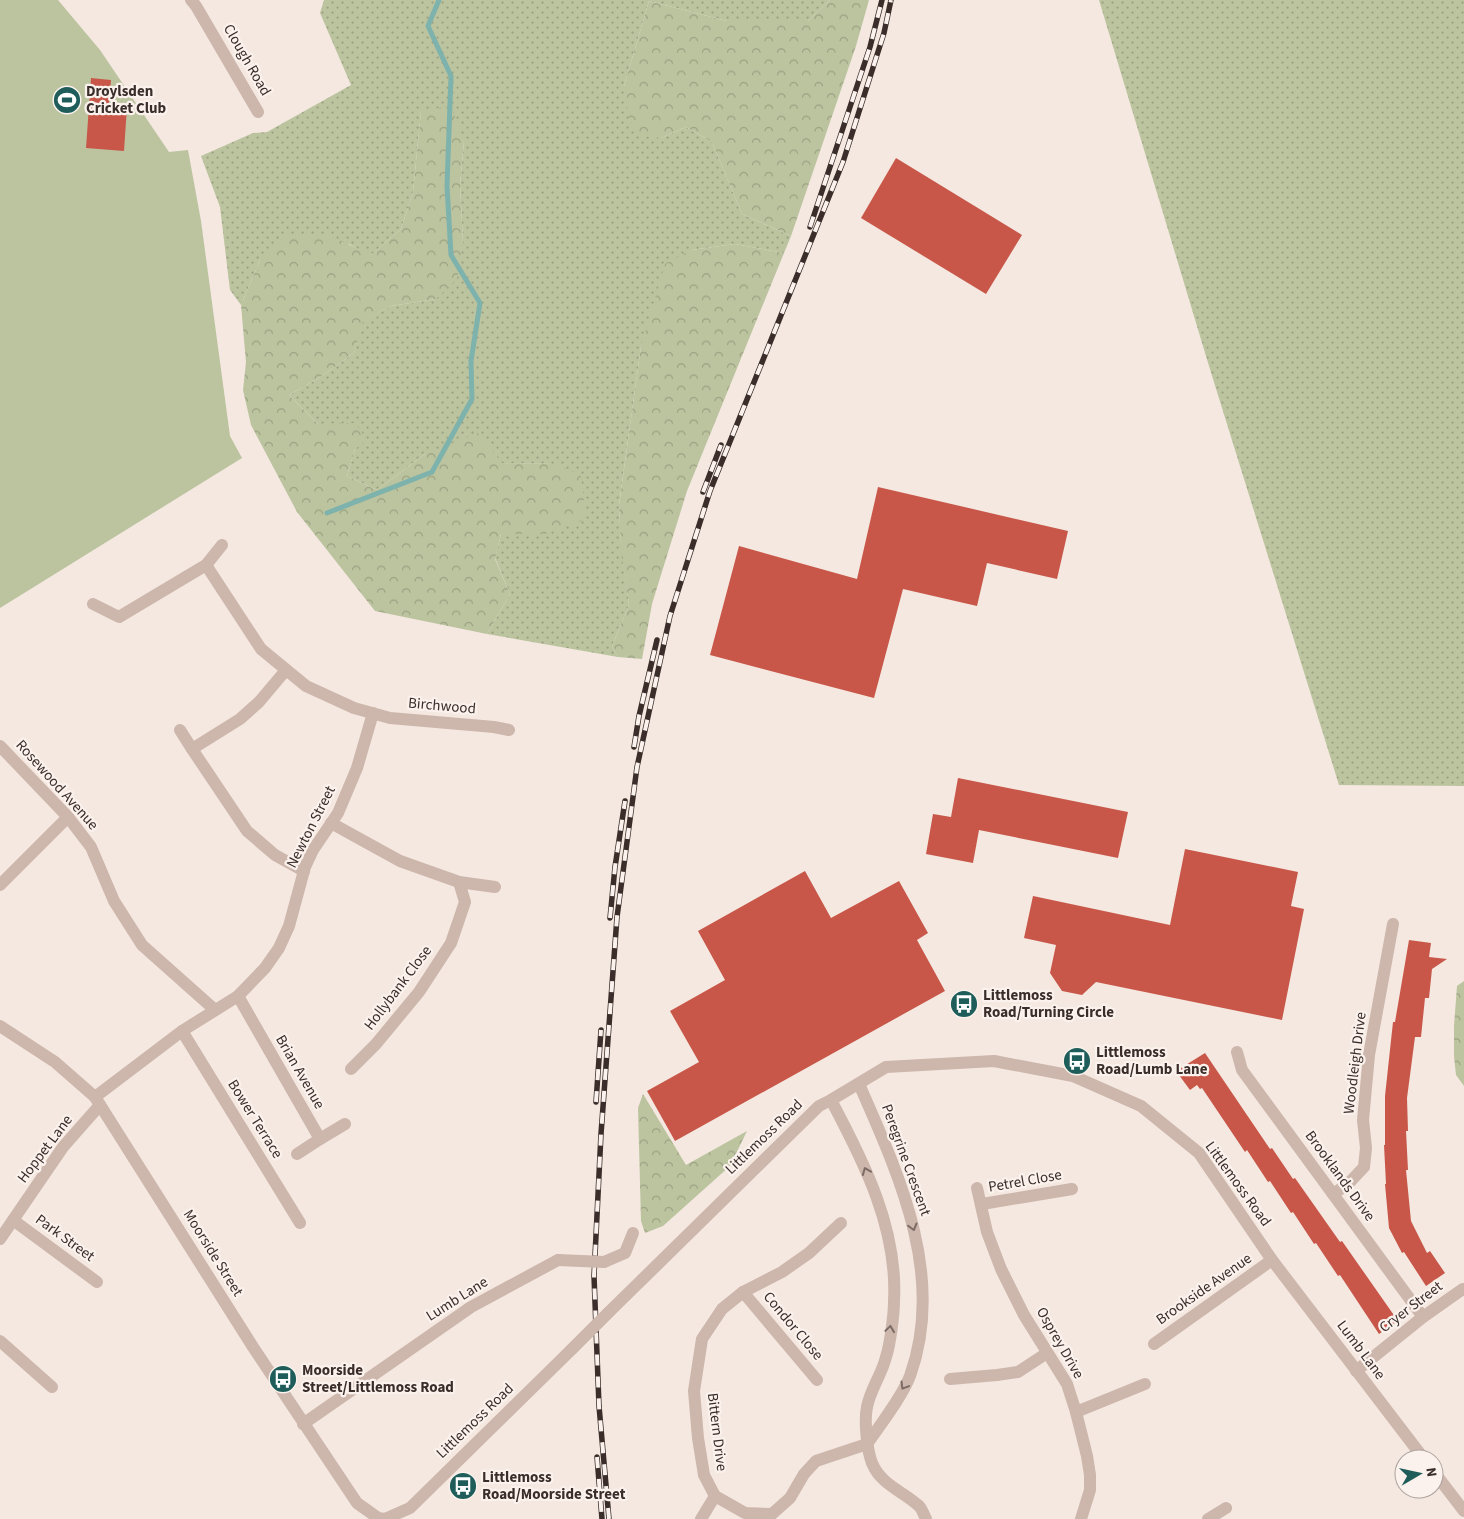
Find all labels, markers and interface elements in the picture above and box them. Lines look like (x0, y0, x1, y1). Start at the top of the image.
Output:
street label: Clough Road (218, 20, 276, 100)
place label: Droylsden Cricket Club (86, 81, 167, 119)
sports icon: Droylsden Cricket Club (52, 85, 82, 115)
street label: Birchwood (407, 693, 477, 719)
street label: Rosewood Avenue (11, 735, 103, 835)
street label: Newton Street (281, 782, 341, 872)
street label: Hollybank Close (359, 941, 437, 1035)
place label: Littlemoss Road/Turning Circle (983, 985, 1114, 1023)
bus stop icon: Littlemoss Road/Turning Circle (949, 989, 979, 1019)
street label: Woodleigh Drive (1338, 1011, 1372, 1115)
street label: Brian Avenue (270, 1031, 330, 1113)
place label: Littlemoss Road/Lumb Lane (1096, 1042, 1208, 1080)
bus stop icon: Littlemoss Road/Lumb Lane (1062, 1046, 1092, 1076)
street label: Bower Terrace (222, 1076, 288, 1162)
street label: Littlemoss Road (721, 1095, 807, 1179)
street label: Peregrine Crescent (876, 1101, 936, 1219)
street label: Hoppet Lane (12, 1111, 78, 1187)
street label: Brooklands Drive (1300, 1126, 1380, 1226)
street label: Littlemoss Road (1200, 1137, 1276, 1231)
street label: Petrel Close (987, 1164, 1063, 1198)
one-way arrow (862, 1167, 872, 1176)
street label: Moorside Street (178, 1206, 248, 1300)
street label: Park Street (31, 1209, 99, 1267)
one-way arrow (908, 1223, 918, 1231)
street label: Brookside Avenue (1152, 1248, 1256, 1330)
street label: Lumb Lane (422, 1272, 492, 1326)
street label: Cryer Street (1375, 1276, 1447, 1338)
street label: Condor Close (758, 1287, 828, 1365)
street label: Osprey Drive (1031, 1303, 1089, 1383)
street label: Lumb Lane (1332, 1316, 1390, 1384)
one-way arrow (884, 1325, 895, 1333)
place label: Moorside Street/Littlemoss Road (302, 1360, 454, 1398)
bus stop icon: Moorside Street/Littlemoss Road (268, 1364, 298, 1394)
street label: Littlemoss Road (432, 1379, 518, 1463)
one-way arrow (901, 1381, 911, 1390)
street label: Bittern Drive (702, 1392, 732, 1472)
north arrow (1394, 1449, 1444, 1499)
text: N (1420, 1466, 1441, 1478)
place label: Littlemoss Road/Moorside Street (482, 1467, 626, 1505)
bus stop icon: Littlemoss Road/Moorside Street (448, 1471, 478, 1501)

